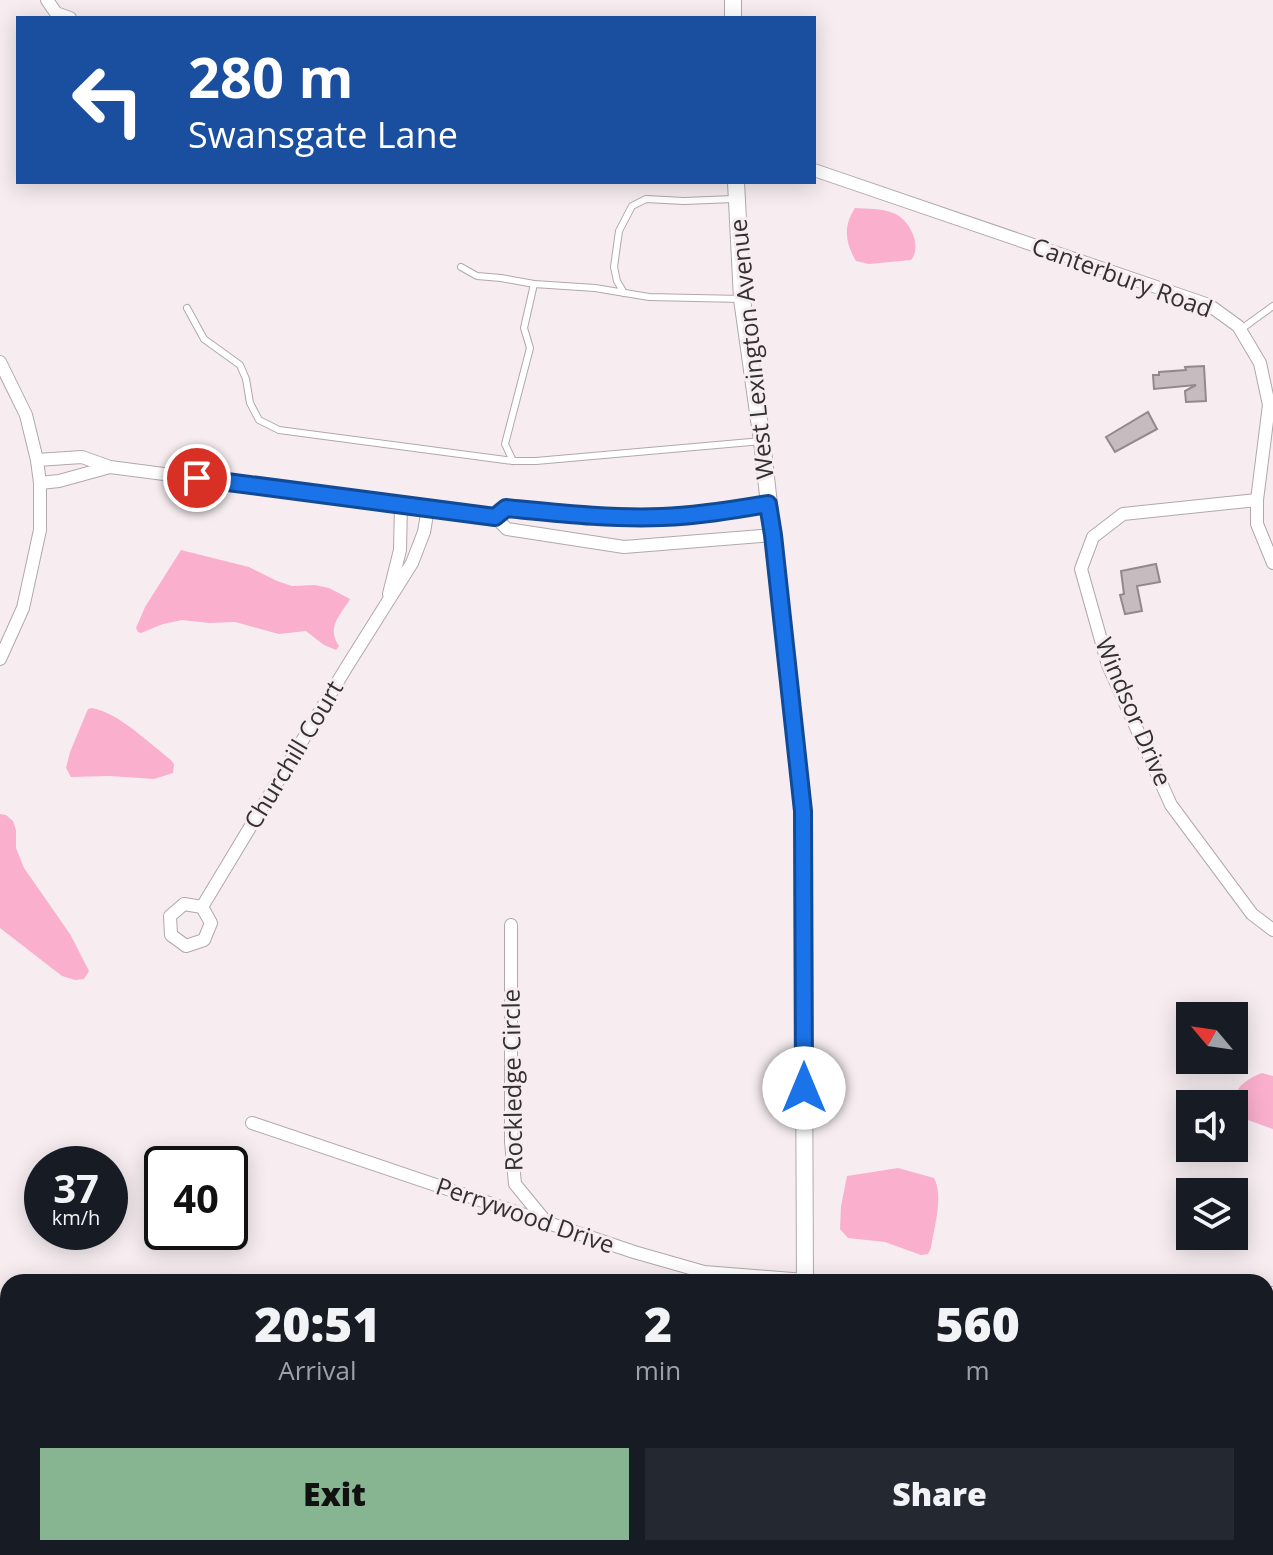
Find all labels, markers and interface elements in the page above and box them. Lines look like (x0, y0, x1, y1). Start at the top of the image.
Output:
text: 280 m (188, 38, 354, 114)
icon: left (56, 48, 160, 152)
text: Swansgate Lane (188, 110, 458, 159)
street label: West Lexington Avenue (720, 217, 781, 481)
street label: Canterbury Road (1028, 229, 1217, 325)
pin (163, 444, 231, 512)
icon: arrive (175, 456, 219, 500)
street label: Windsor Drive (1088, 632, 1180, 791)
street label: Churchill Court (235, 674, 350, 835)
street label: Rockledge Circle (493, 989, 530, 1171)
north arrow (1176, 1002, 1248, 1074)
map controls (1176, 1002, 1248, 1250)
position arrow (762, 1046, 846, 1130)
button: sound (1176, 1090, 1248, 1162)
speed limit sign: 40 (144, 1146, 248, 1250)
text: 37 (53, 1160, 99, 1215)
street label: Perrywood Drive (432, 1169, 619, 1261)
button: layers (1176, 1178, 1248, 1250)
text: km/h (52, 1204, 100, 1231)
text: 20:51 (254, 1291, 381, 1356)
text: 2 (644, 1291, 672, 1356)
text: 560 (935, 1291, 1020, 1356)
text: Arrival (278, 1352, 356, 1388)
text: min (635, 1352, 681, 1388)
text: m (966, 1352, 990, 1388)
button: Exit (40, 1448, 629, 1540)
button: Share (645, 1448, 1234, 1540)

